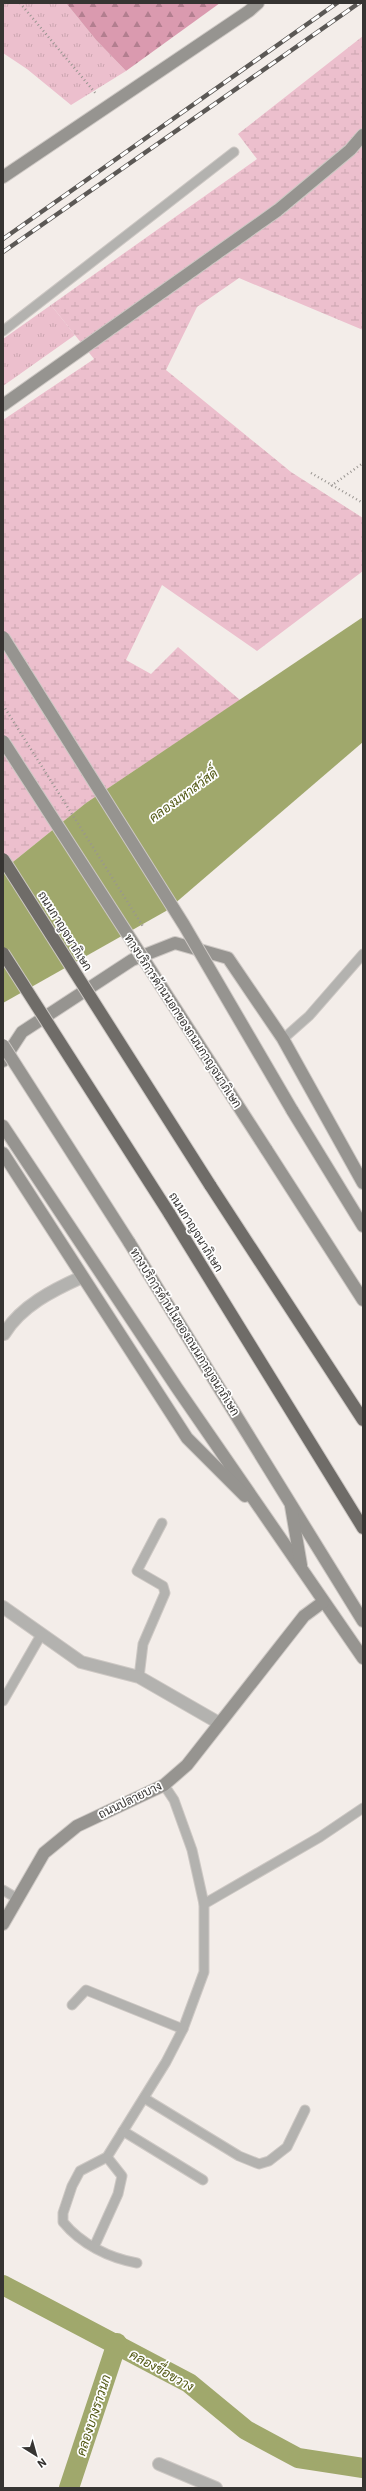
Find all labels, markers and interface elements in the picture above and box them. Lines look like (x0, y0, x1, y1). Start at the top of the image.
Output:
water label: คลองมหาสวัสดิ์ (143, 760, 223, 826)
street label: ถนนกาญจนาภิเษก (35, 888, 96, 973)
street label: ทางบริการด้านนอกของถนนกาญจนาภิเษก (122, 931, 245, 1111)
street label: ถนนกาญจนาภิเษก (166, 1189, 227, 1274)
street label: ทางบริการด้านในของถนนกาญจนาภิเษก (127, 1245, 243, 1418)
street label: ถนนปลายบาง (96, 1778, 164, 1821)
water label: คลองขื่อขวาง (127, 2342, 199, 2395)
water label: คลองบางราวนก (72, 2372, 115, 2458)
north arrow (16, 2435, 56, 2475)
text: N (35, 2455, 49, 2471)

